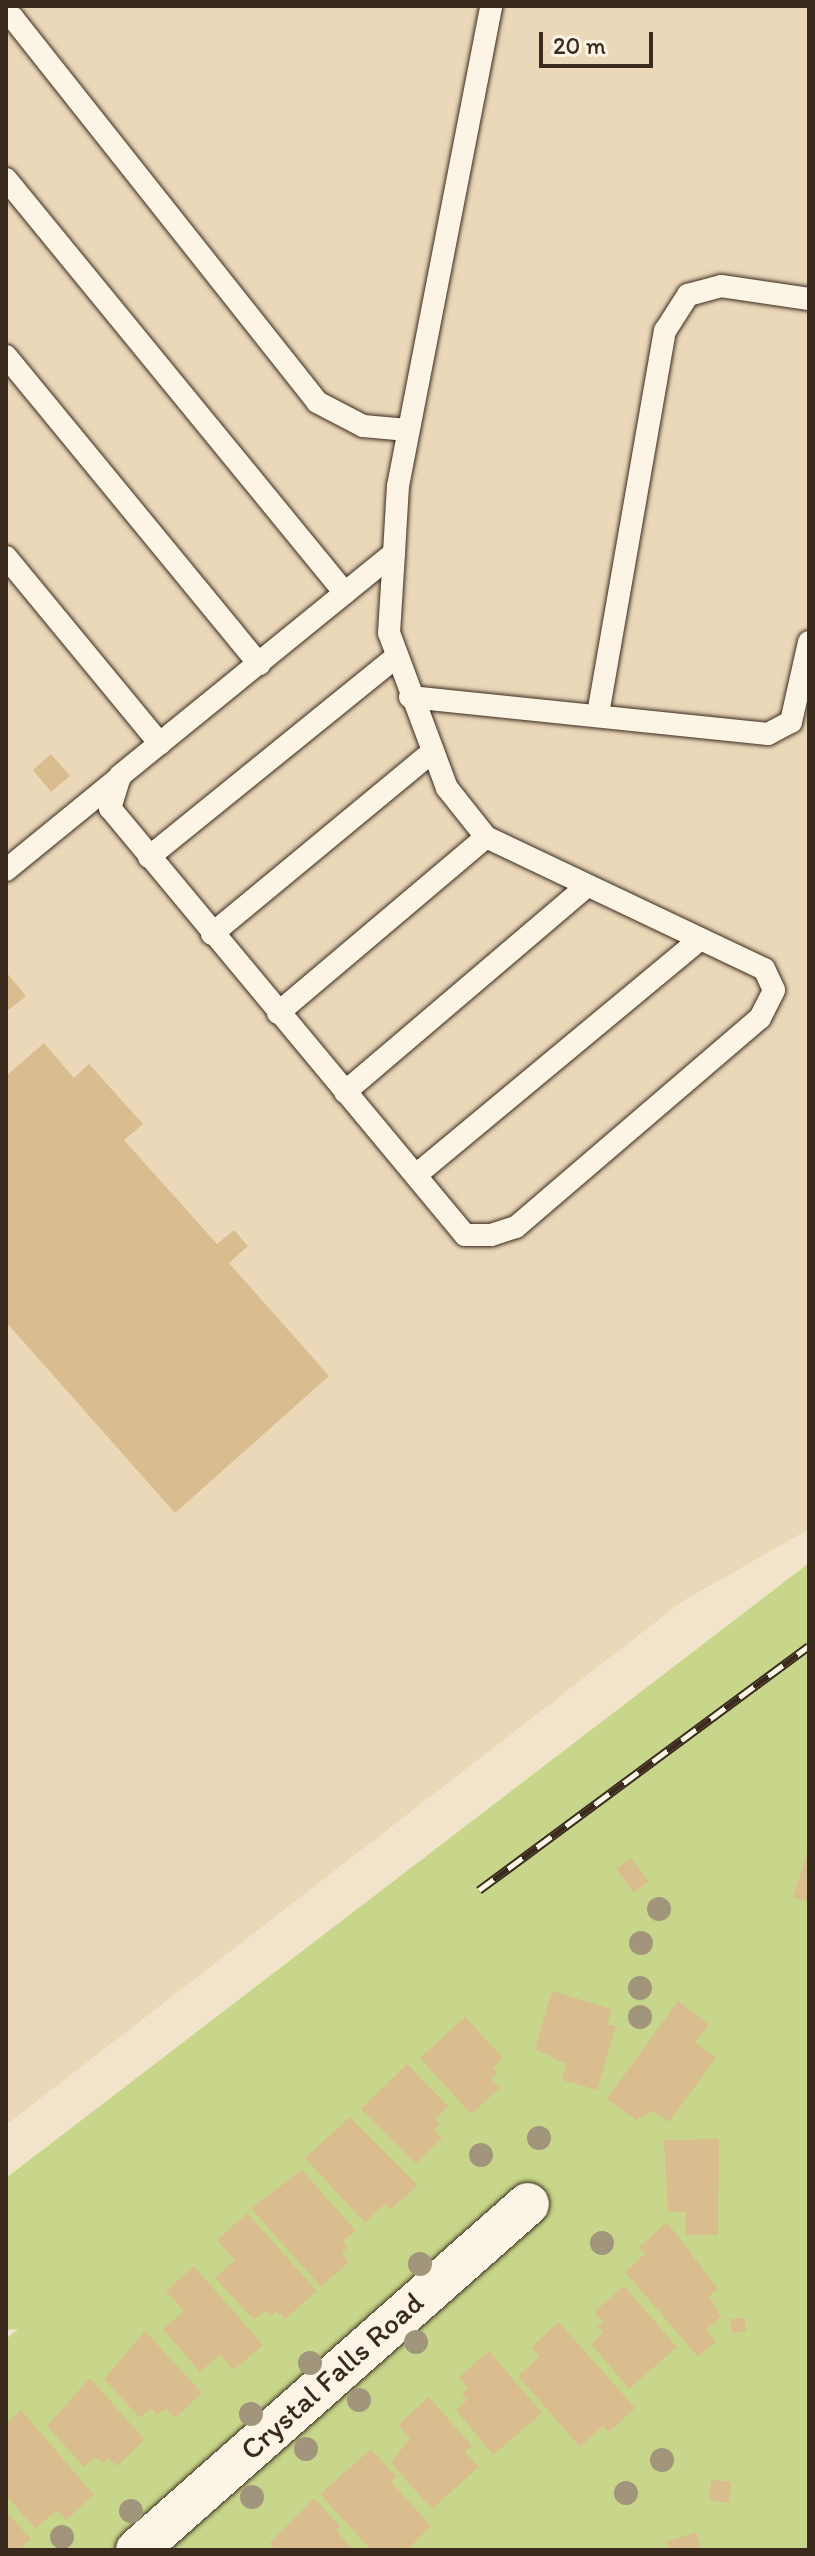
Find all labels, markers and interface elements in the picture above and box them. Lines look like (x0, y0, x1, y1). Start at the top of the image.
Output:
scale bar (543, 16, 657, 66)
text: 20 m (553, 31, 606, 60)
street label: Crystal Falls Road (234, 2285, 430, 2467)

